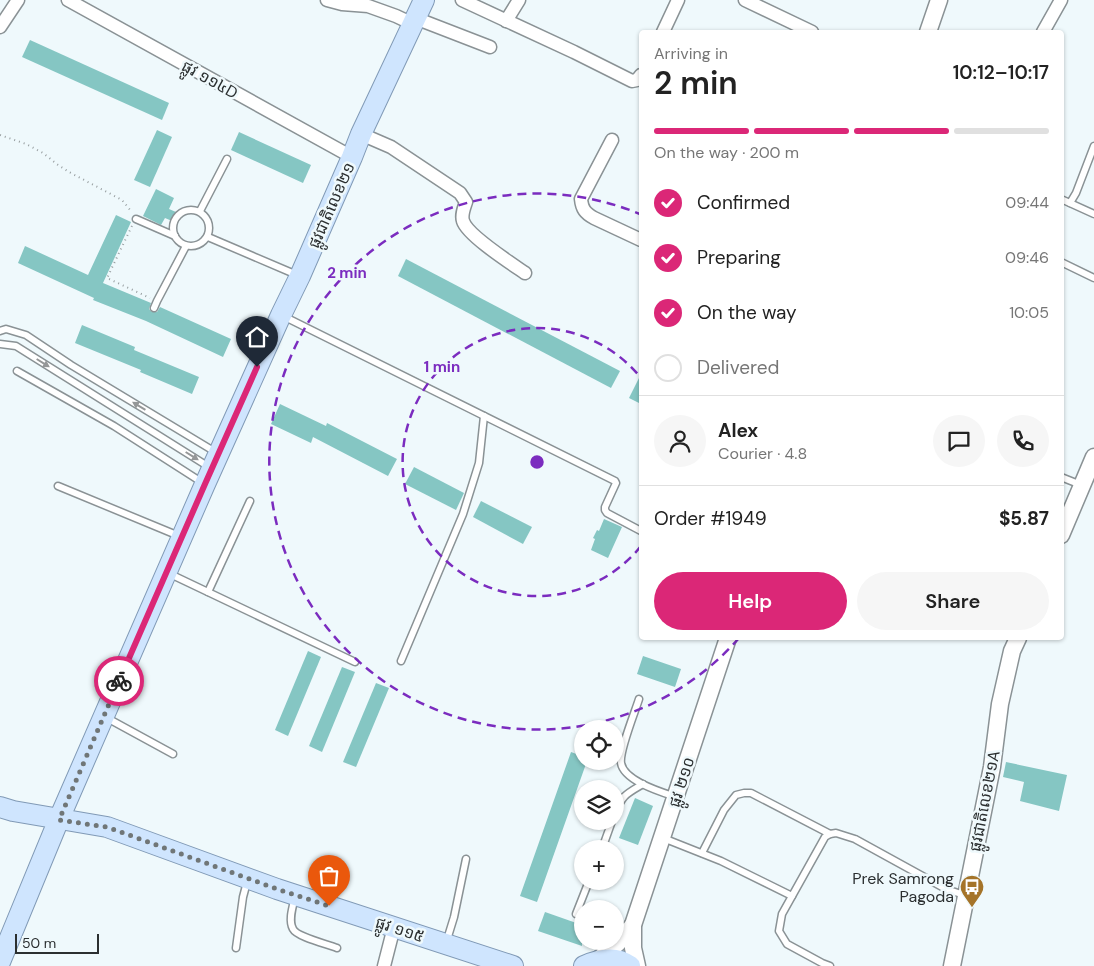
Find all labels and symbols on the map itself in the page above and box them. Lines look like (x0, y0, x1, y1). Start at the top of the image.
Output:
street label: ផ្លូវ ១១៤D (176, 55, 242, 107)
street label: ផ្លូវជាតិលេខ២១ (303, 159, 363, 253)
text: 2 min (327, 263, 367, 283)
pin (236, 316, 278, 367)
text: 1 min (424, 357, 460, 377)
one-way arrow (37, 358, 50, 368)
one-way arrow (132, 401, 145, 410)
one-way arrow (186, 451, 199, 461)
centre of rings (528, 453, 546, 471)
courier (94, 656, 144, 706)
street label: ផ្លូវជាតិលេខ២១A (964, 748, 1008, 854)
street label: ផ្លូវ ២១០ (663, 754, 703, 811)
pin (308, 855, 350, 906)
place label: Prek Samrong Pagoda (852, 868, 954, 907)
bus stop icon: Prek Samrong Pagoda (959, 874, 985, 908)
street label: ផ្លូវ ១១៥ (372, 912, 427, 951)
scale bar (15, 931, 99, 954)

